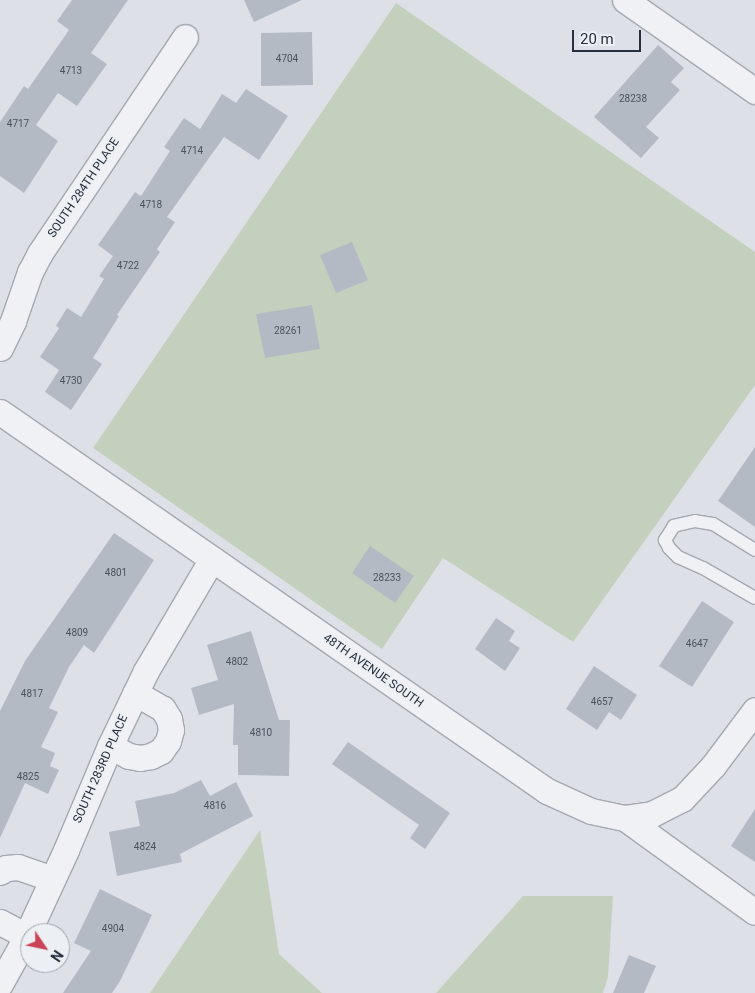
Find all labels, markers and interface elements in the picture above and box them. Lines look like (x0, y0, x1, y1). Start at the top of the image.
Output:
scale bar (575, 20, 644, 52)
text: 20 m (580, 30, 614, 48)
house number: 4704 (276, 53, 298, 65)
house number: 4713 (60, 65, 82, 77)
house number: 28238 (619, 93, 647, 105)
house number: 4717 (7, 118, 29, 130)
street label: SOUTH 284TH PLACE (45, 135, 123, 241)
house number: 4714 (181, 145, 203, 157)
house number: 4718 (140, 199, 162, 211)
house number: 4722 (117, 260, 139, 272)
house number: 28261 (274, 325, 302, 337)
house number: 4730 (60, 375, 82, 387)
house number: 4801 (105, 567, 127, 579)
house number: 28233 (373, 572, 401, 584)
house number: 4809 (66, 627, 88, 639)
street label: 48TH AVENUE SOUTH (320, 631, 426, 711)
house number: 4647 (686, 638, 708, 650)
house number: 4802 (226, 656, 248, 668)
house number: 4817 (21, 688, 43, 700)
house number: 4657 (591, 696, 613, 708)
street label: SOUTH 283RD PLACE (71, 713, 131, 825)
house number: 4810 (250, 727, 272, 739)
house number: 4825 (17, 771, 39, 783)
house number: 4816 (204, 800, 226, 812)
house number: 4824 (134, 841, 156, 853)
north arrow (20, 923, 70, 973)
house number: 4904 (102, 923, 124, 935)
text: N (47, 947, 66, 964)

